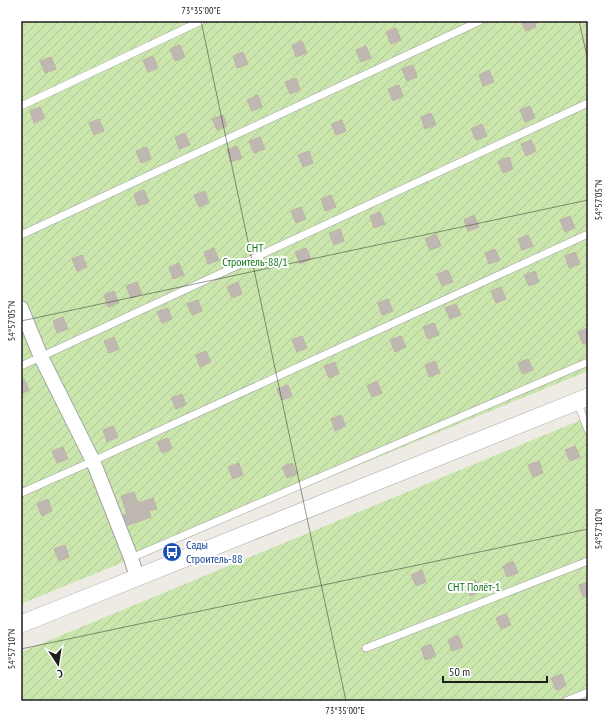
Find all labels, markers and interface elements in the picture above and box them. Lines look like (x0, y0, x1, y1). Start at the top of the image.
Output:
text: 73°35'00"E (181, 4, 221, 17)
text: 54°57'05"N (592, 180, 605, 220)
park label: СНТ Строитель-88/1 (222, 240, 288, 269)
text: 54°57'05"N (5, 301, 18, 341)
text: 54°57'10"N (592, 509, 605, 549)
place label: Сады Строитель-88 (186, 537, 243, 566)
bus stop icon: Сады Строитель-88 (161, 541, 183, 563)
park label: СНТ Полёт-1 (447, 579, 501, 594)
text: 54°57'10"N (5, 629, 18, 669)
north arrow (38, 644, 78, 684)
scale bar (443, 658, 547, 684)
text: 50 m (449, 664, 470, 679)
text: С (56, 666, 64, 681)
text: 73°35'00"E (325, 704, 365, 717)

